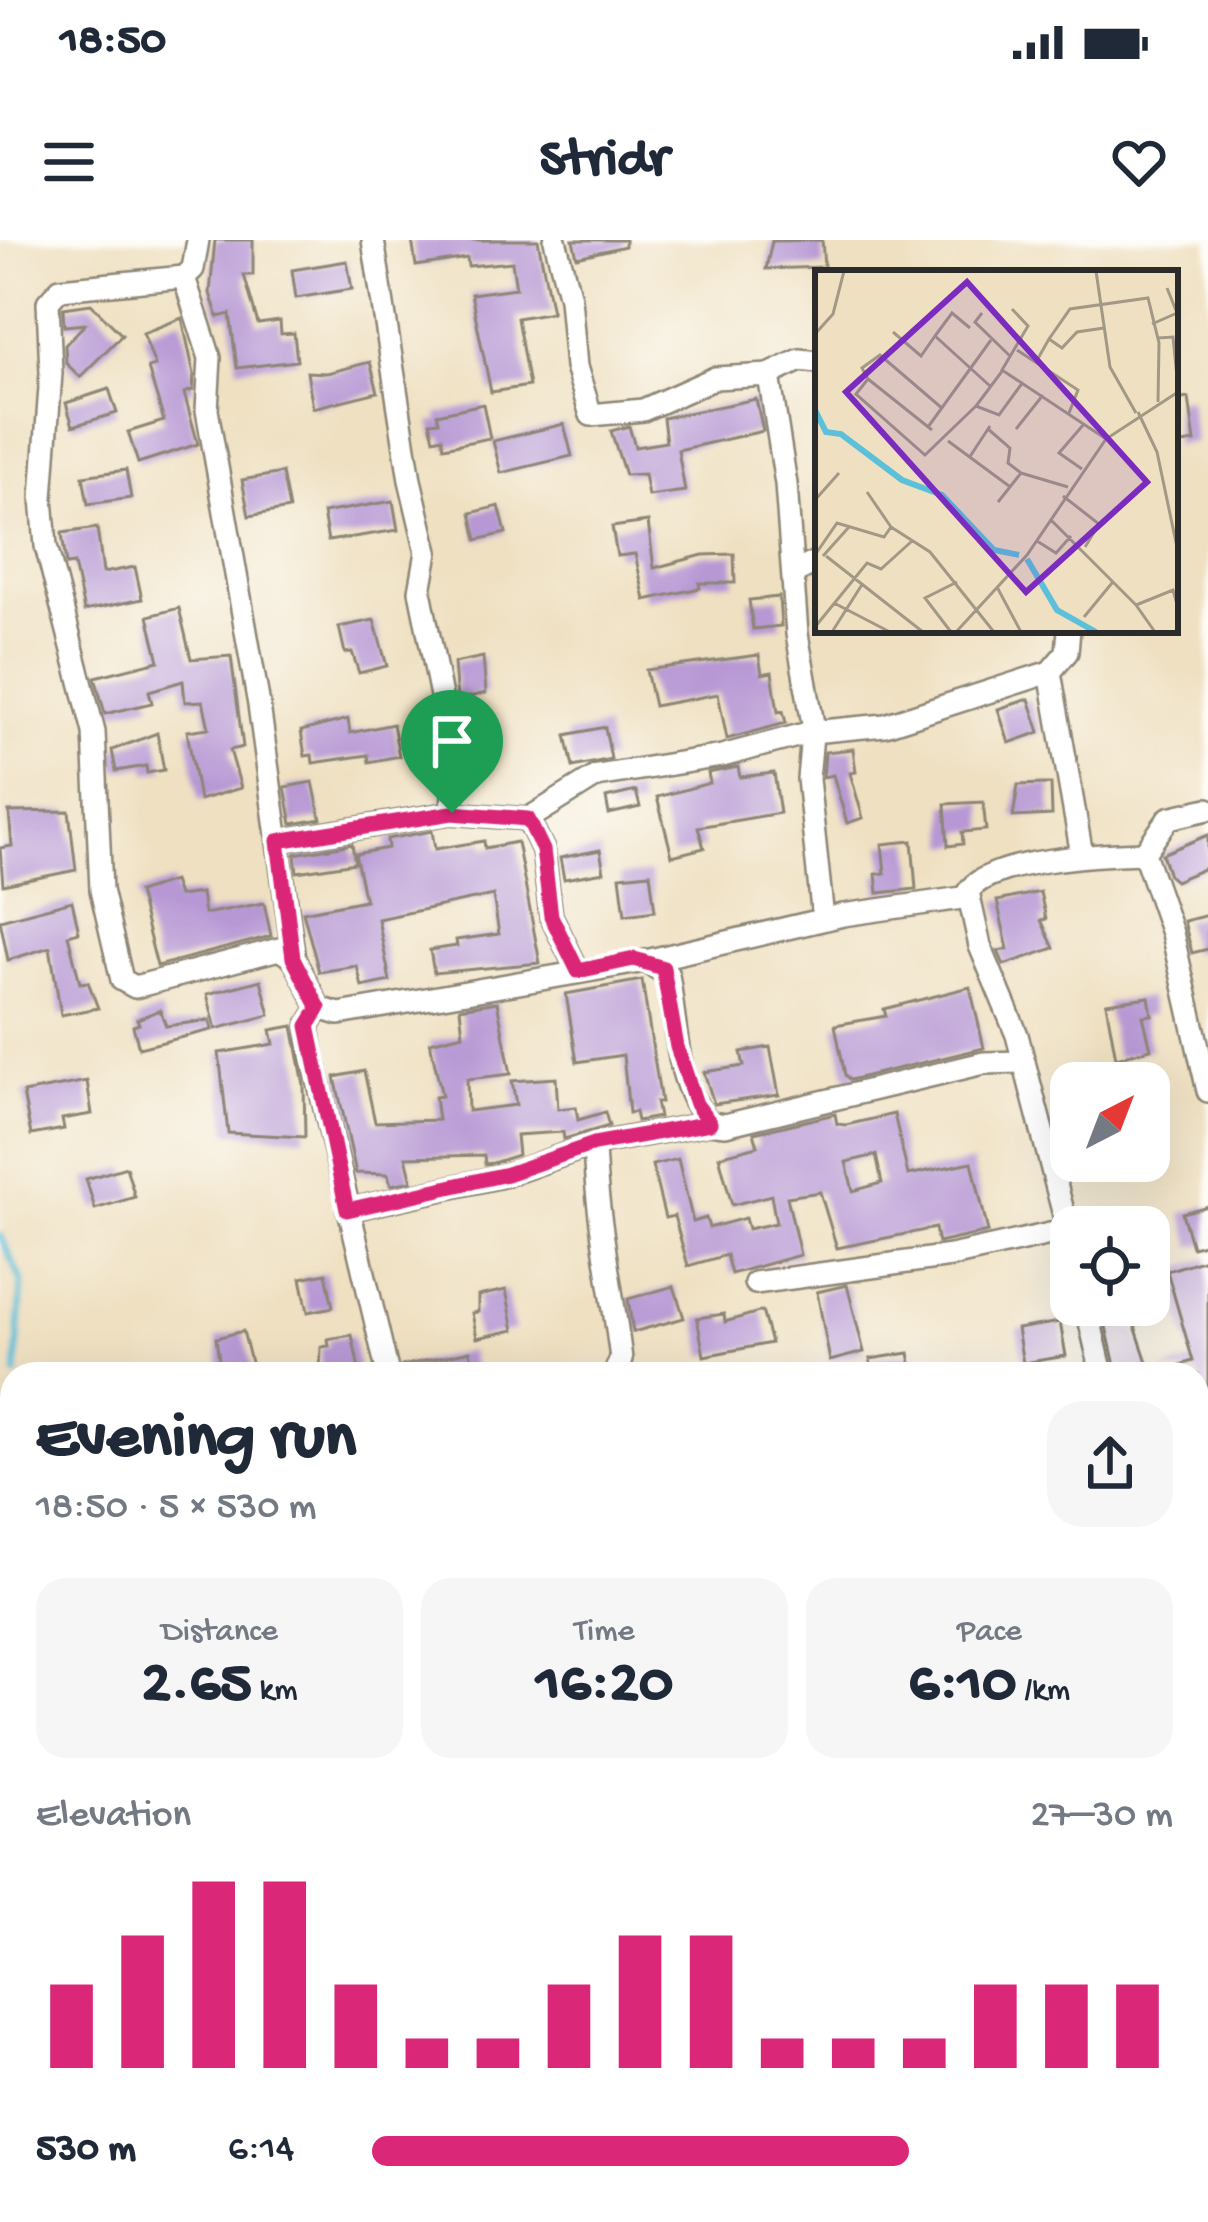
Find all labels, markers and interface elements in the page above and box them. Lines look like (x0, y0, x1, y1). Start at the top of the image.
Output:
text: 18:50 (60, 16, 166, 69)
icon: menu (36, 129, 102, 195)
icon: heart (1106, 129, 1172, 195)
text: Stridr (540, 130, 668, 194)
inset map (815, 270, 1178, 633)
pin (401, 690, 503, 813)
icon: arrive (419, 708, 485, 774)
north arrow (1050, 1062, 1170, 1182)
map controls (1050, 1062, 1170, 1326)
button: locate (1050, 1206, 1170, 1326)
button: share (1047, 1401, 1173, 1527)
text: Evening run (36, 1402, 356, 1480)
text: 18:50 · 5 × 530 m (36, 1486, 316, 1532)
text: Distance (161, 1614, 278, 1652)
text: Time (574, 1614, 635, 1652)
text: Pace (957, 1614, 1022, 1652)
text: 2.65 (141, 1652, 252, 1722)
text: 16:20 (536, 1652, 673, 1722)
text: 6:10 (909, 1652, 1016, 1722)
text: km (252, 1673, 298, 1711)
text: /km (1016, 1673, 1070, 1711)
text: Elevation (36, 1794, 191, 1840)
text: 27–30 m (1030, 1794, 1173, 1840)
text: 530 m (36, 2128, 136, 2174)
text: 6:14 (228, 2128, 294, 2174)

